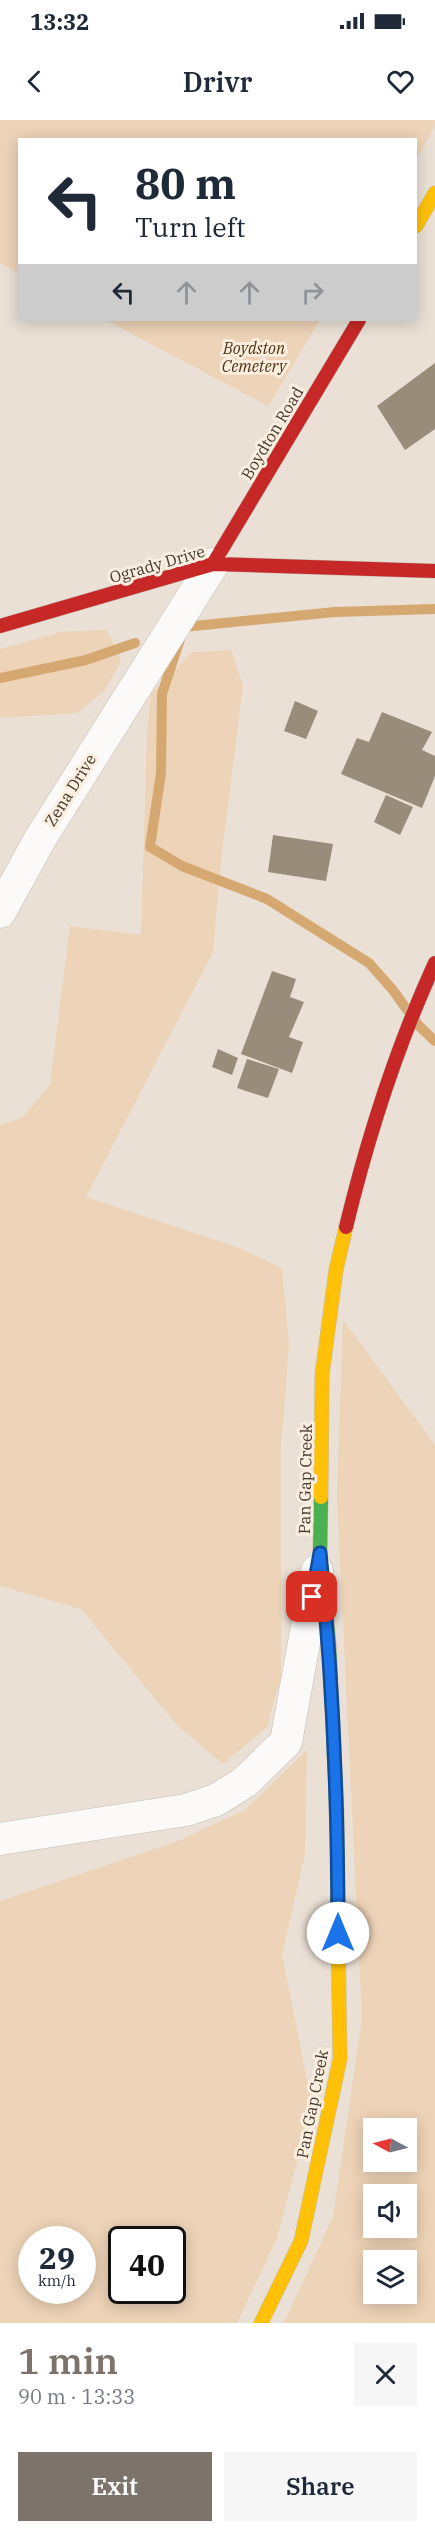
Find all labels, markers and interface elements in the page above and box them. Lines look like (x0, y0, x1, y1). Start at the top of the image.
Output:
text: 13:32 (30, 7, 89, 36)
text: Drivr (183, 64, 252, 99)
icon: back (18, 65, 51, 98)
icon: heart (384, 65, 417, 98)
text: 80 m (135, 156, 236, 211)
icon: left (36, 162, 114, 240)
text: Turn left (135, 209, 246, 244)
icon: left (107, 276, 140, 309)
icon: ahead (170, 276, 203, 309)
icon: ahead (233, 276, 266, 309)
icon: right (296, 276, 329, 309)
park label: Boydston Cemetery (222, 338, 288, 376)
street label: Boydton Road (236, 383, 308, 483)
street label: Ogrady Drive (107, 541, 207, 587)
street label: Zena Drive (40, 750, 100, 830)
street label: Pan Gap Creek (294, 1423, 316, 1534)
pin (286, 1571, 337, 1622)
icon: arrive (295, 1580, 328, 1613)
position arrow (306, 1901, 370, 1965)
street label: Pan Gap Creek (292, 2047, 332, 2160)
north arrow (363, 2118, 417, 2172)
map controls (363, 2118, 417, 2304)
button: sound (363, 2184, 417, 2238)
speed limit sign: 40 (108, 2226, 186, 2304)
text: 29 (39, 2238, 75, 2277)
button: layers (363, 2250, 417, 2304)
text: km/h (38, 2271, 76, 2290)
text: 1 min (18, 2337, 118, 2384)
button: close (354, 2343, 417, 2406)
text: 90 m · 13:33 (18, 2383, 135, 2410)
button: Exit (18, 2452, 212, 2521)
button: Share (224, 2452, 417, 2521)

